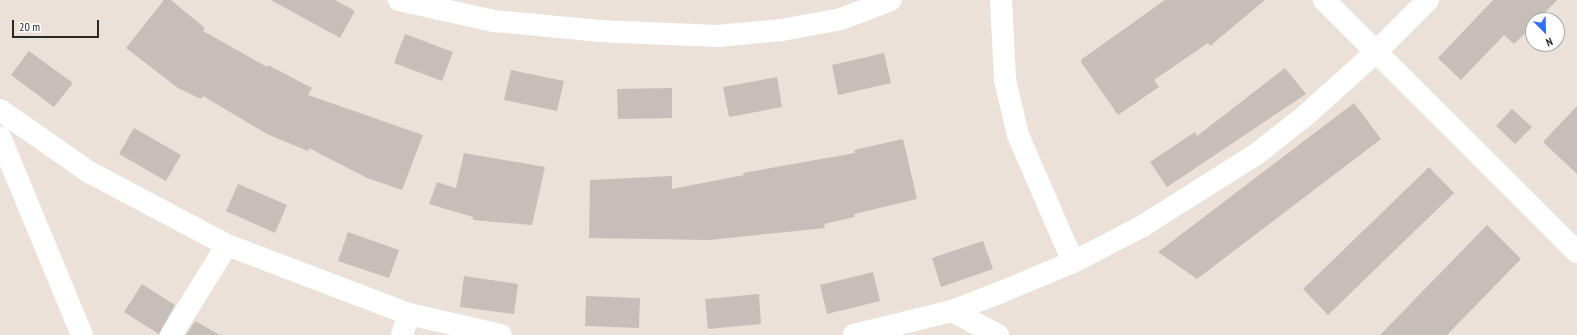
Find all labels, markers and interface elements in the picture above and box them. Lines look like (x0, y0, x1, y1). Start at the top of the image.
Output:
scale bar (14, 12, 101, 38)
north arrow (1525, 12, 1565, 52)
text: 20 m (19, 19, 40, 34)
text: N (1544, 35, 1555, 50)

